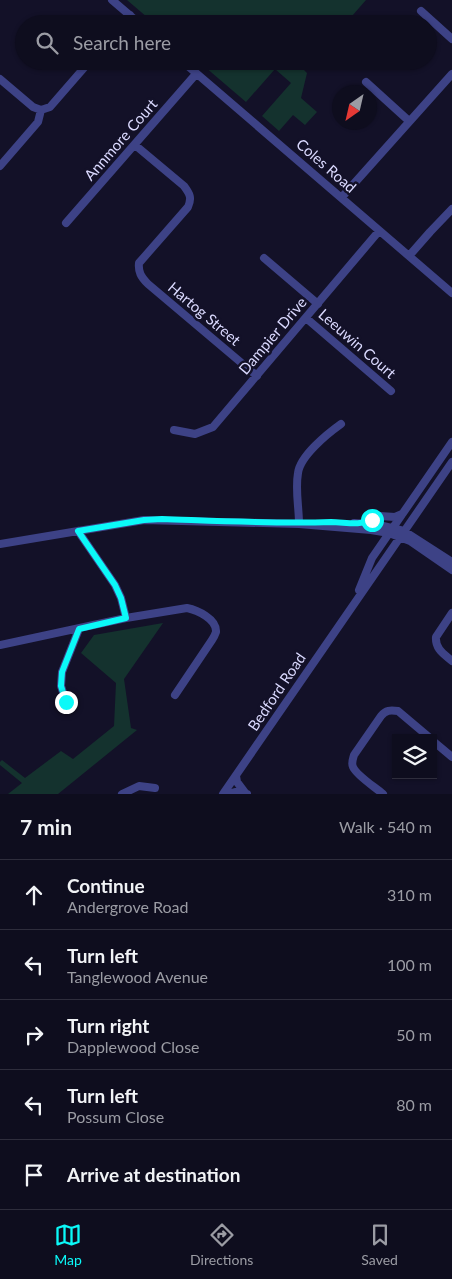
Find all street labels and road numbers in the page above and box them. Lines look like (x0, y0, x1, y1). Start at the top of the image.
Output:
street label: Annmore Court (80, 94, 161, 184)
street label: Coles Road (293, 134, 360, 196)
street label: Hartog Street (165, 278, 245, 349)
street label: Dampier Drive (235, 293, 310, 378)
street label: Leeuwin Court (315, 305, 400, 382)
street label: Bedford Road (244, 649, 309, 734)

